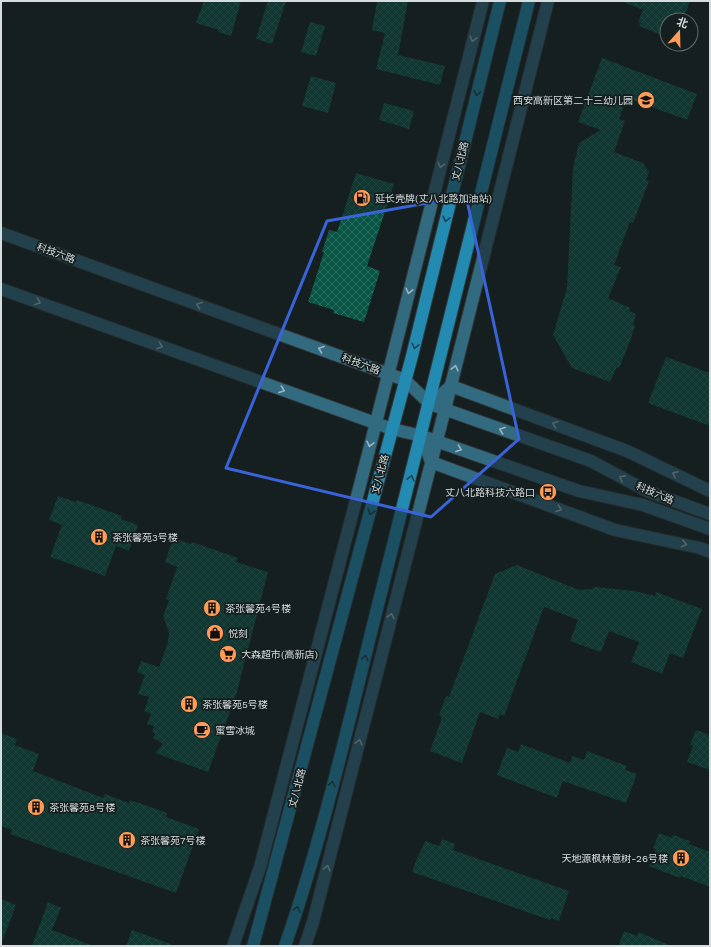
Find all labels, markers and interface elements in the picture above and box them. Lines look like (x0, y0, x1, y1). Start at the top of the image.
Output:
north arrow (659, 12, 699, 52)
text: 北 (675, 15, 690, 31)
one-way arrow (470, 36, 478, 42)
one-way arrow (473, 89, 482, 96)
school or university icon: 西安高新区第二十三幼儿园 (636, 90, 656, 110)
place label: 西安高新区第二十三幼儿园 (513, 95, 633, 106)
street label: 丈八北路 (450, 140, 470, 182)
one-way arrow (438, 162, 446, 168)
fuel station icon: 延长壳牌(丈八北路加油站) (352, 188, 372, 208)
place label: 延长壳牌(丈八北路加油站) (375, 193, 492, 204)
one-way arrow (442, 216, 451, 223)
street label: 科技六路 (35, 241, 77, 265)
one-way arrow (406, 288, 414, 294)
one-way arrow (34, 298, 41, 306)
one-way arrow (196, 301, 203, 310)
one-way arrow (156, 341, 163, 350)
one-way arrow (411, 342, 419, 349)
one-way arrow (318, 346, 325, 354)
street label: 科技六路 (340, 352, 382, 376)
one-way arrow (450, 365, 459, 372)
one-way arrow (279, 385, 286, 394)
one-way arrow (551, 421, 558, 429)
one-way arrow (498, 426, 505, 434)
one-way arrow (367, 441, 375, 447)
one-way arrow (455, 444, 462, 452)
street label: 丈八北路 (370, 453, 390, 495)
one-way arrow (671, 471, 679, 479)
one-way arrow (406, 475, 414, 481)
one-way arrow (619, 475, 626, 483)
street label: 科技六路 (634, 480, 676, 506)
bus stop icon: 丈八北路科技六路口 (538, 482, 558, 502)
place label: 丈八北路科技六路口 (445, 487, 535, 498)
one-way arrow (556, 505, 563, 513)
one-way arrow (367, 509, 375, 515)
building icon: 茶张馨苑3号楼 (89, 527, 109, 547)
place label: 茶张馨苑3号楼 (112, 532, 178, 543)
one-way arrow (681, 540, 687, 548)
building icon: 茶张馨苑4号楼 (202, 598, 222, 618)
place label: 茶张馨苑4号楼 (225, 603, 291, 614)
one-way arrow (387, 613, 395, 619)
shop icon: 悦刻 (205, 623, 225, 643)
place label: 悦刻 (228, 628, 248, 639)
supermarket icon: 大森超市(高新店) (218, 644, 238, 664)
place label: 大森超市(高新店) (241, 649, 318, 660)
one-way arrow (360, 655, 368, 661)
building icon: 茶张馨苑5号楼 (179, 694, 199, 714)
place label: 茶张馨苑5号楼 (202, 699, 268, 710)
cafe icon: 蜜雪冰城 (192, 720, 212, 740)
place label: 蜜雪冰城 (215, 725, 255, 736)
one-way arrow (354, 739, 363, 746)
street label: 丈八北路 (287, 767, 307, 809)
one-way arrow (327, 781, 336, 788)
building icon: 茶张馨苑8号楼 (26, 797, 46, 817)
place label: 茶张馨苑8号楼 (49, 802, 115, 813)
building icon: 茶张馨苑7号楼 (117, 830, 137, 850)
place label: 茶张馨苑7号楼 (140, 835, 206, 846)
building icon: 天地源枫林意树-26号楼 (671, 848, 691, 868)
place label: 天地源枫林意树-26号楼 (561, 853, 668, 864)
one-way arrow (322, 865, 331, 872)
one-way arrow (292, 906, 301, 913)

